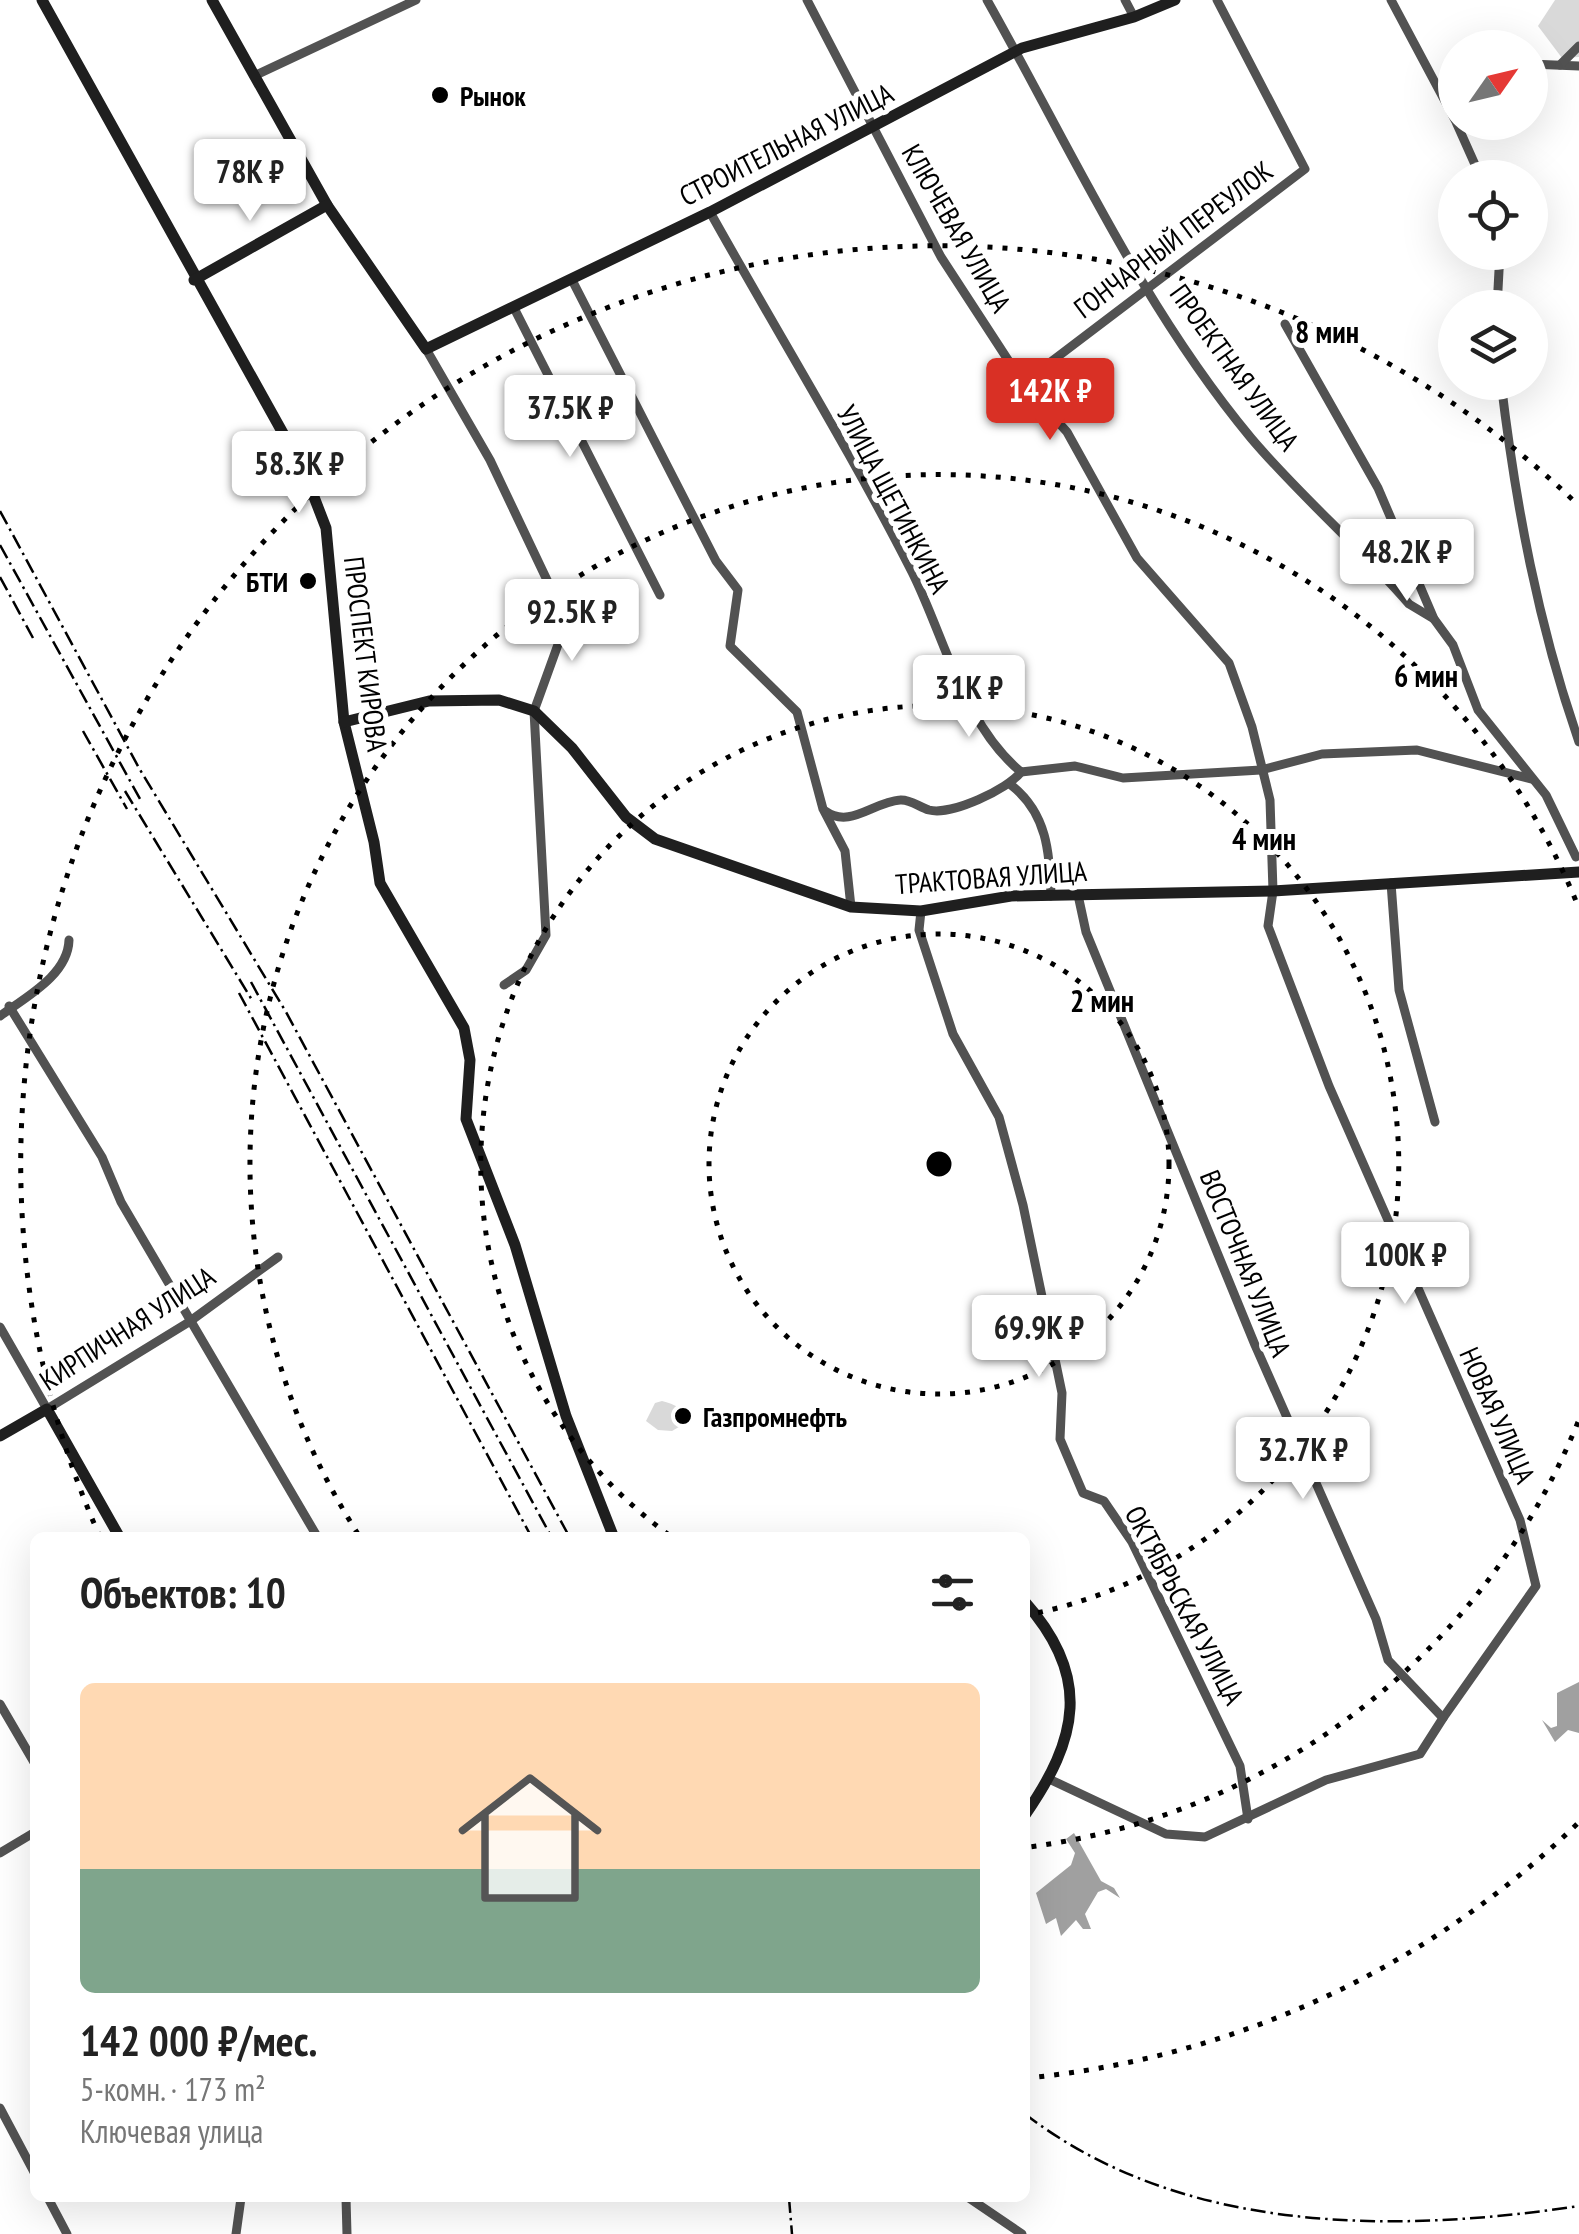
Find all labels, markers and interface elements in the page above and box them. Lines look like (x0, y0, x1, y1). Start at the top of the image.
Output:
north arrow (1438, 30, 1548, 140)
map controls (1438, 30, 1548, 400)
street label: СТРОИТЕЛЬНАЯ УЛИЦА (673, 74, 900, 214)
place label: Рынок (460, 77, 526, 114)
marker: Рынок (429, 84, 451, 106)
street label: КЛЮЧЕВАЯ УЛИЦА (894, 137, 1020, 319)
pin: 78K ₽ (180, 139, 320, 224)
text: 78K ₽ (216, 150, 284, 192)
street label: ГОНЧАРНЫЙ ПЕРЕУЛОК (1066, 152, 1280, 326)
button: locate (1438, 160, 1548, 270)
street label: ПРОЕКТНАЯ УЛИЦА (1162, 276, 1308, 458)
button: layers (1438, 290, 1548, 400)
text: 8 мин (1295, 312, 1359, 351)
pin: 142K ₽ (969, 358, 1131, 443)
text: 142K ₽ (1008, 369, 1092, 411)
pin: 37.5K ₽ (478, 375, 662, 460)
text: 37.5K ₽ (526, 386, 614, 428)
street label: УЛИЦА ЩЕТИНКИНА (829, 399, 959, 600)
pin: 58.3K ₽ (207, 431, 391, 516)
text: 58.3K ₽ (254, 442, 344, 484)
pin: 48.2K ₽ (1315, 519, 1499, 604)
text: 48.2K ₽ (1362, 530, 1452, 572)
street label: ПРОСПЕКТ КИРОВА (336, 554, 396, 754)
place label: БТИ (246, 563, 288, 600)
marker: БТИ (297, 570, 319, 592)
pin: 92.5K ₽ (480, 579, 664, 664)
text: 92.5K ₽ (527, 590, 617, 632)
pin: 31K ₽ (899, 655, 1039, 740)
text: 6 мин (1394, 656, 1458, 695)
text: 31K ₽ (935, 666, 1003, 708)
text: 4 мин (1232, 819, 1296, 858)
street label: ТРАКТОВАЯ УЛИЦА (894, 852, 1089, 902)
text: 2 мин (1070, 981, 1134, 1020)
centre of rings (921, 1146, 957, 1182)
street label: ВОСТОЧНАЯ УЛИЦА (1192, 1164, 1301, 1362)
pin: 100K ₽ (1324, 1222, 1486, 1307)
text: 100K ₽ (1363, 1233, 1447, 1275)
street label: КИРПИЧНАЯ УЛИЦА (32, 1257, 222, 1399)
pin: 69.9K ₽ (947, 1295, 1131, 1380)
text: 69.9K ₽ (994, 1306, 1084, 1348)
street label: НОВАЯ УЛИЦА (1452, 1341, 1545, 1490)
place label: Газпромнефть (703, 1398, 847, 1435)
marker: Газпромнефть (672, 1405, 694, 1427)
pin: 32.7K ₽ (1211, 1417, 1395, 1502)
text: 32.7K ₽ (1258, 1428, 1348, 1470)
street label: ОКТЯБРЬСКАЯ УЛИЦА (1117, 1499, 1253, 1711)
text: Объектов: 10 (80, 1565, 286, 1620)
icon: filters (925, 1565, 980, 1620)
icon: home (440, 1748, 620, 1928)
text: 142 000 ₽/мес. (80, 2013, 317, 2068)
text: 5-комн. · 173 m² (80, 2068, 266, 2110)
text: Ключевая улица (80, 2110, 263, 2152)

